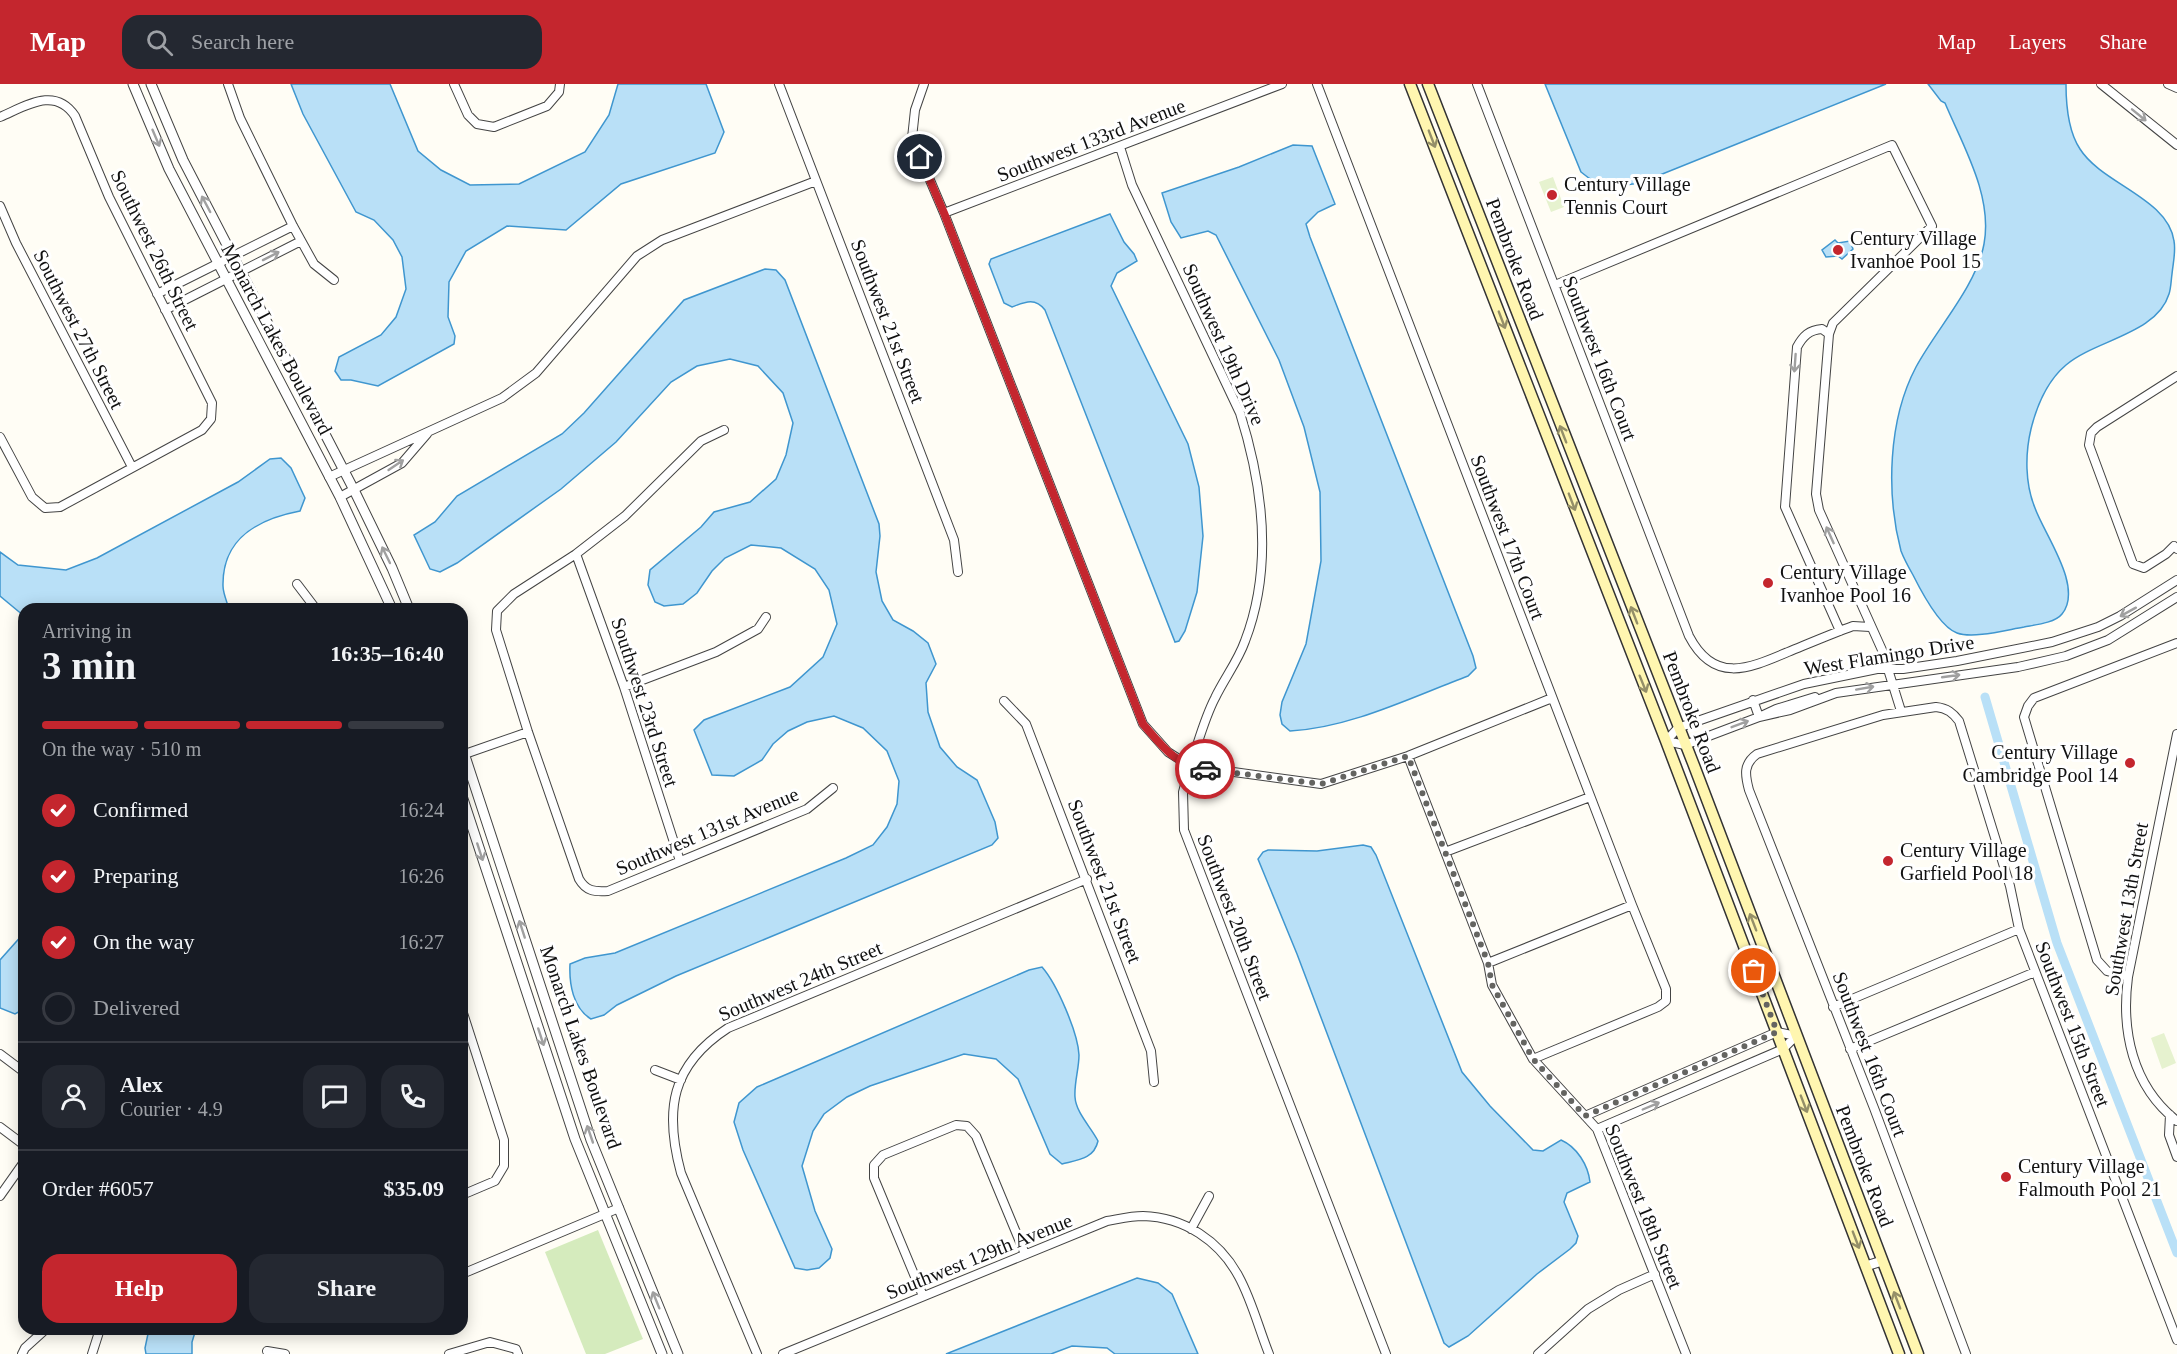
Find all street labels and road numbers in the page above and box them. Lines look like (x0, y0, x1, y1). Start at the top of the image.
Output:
street label: Southwest 133rd Avenue (994, 94, 1188, 186)
street label: Southwest 26th Street (107, 166, 204, 334)
street label: Pembroke Road (1482, 195, 1548, 323)
street label: Southwest 21st Street (847, 236, 929, 406)
street label: Monarch Lakes Boulevard (217, 240, 337, 438)
street label: Southwest 27th Street (29, 246, 129, 413)
street label: Southwest 19th Drive (1178, 260, 1270, 428)
street label: Southwest 16th Court (1558, 273, 1642, 444)
street label: Southwest 17th Court (1466, 452, 1550, 623)
street label: Southwest 23rd Street (607, 615, 683, 790)
street label: West Flamingo Drive (1802, 631, 1976, 680)
street label: Pembroke Road (1659, 648, 1725, 776)
street label: Southwest 131st Avenue (612, 782, 802, 879)
street label: Southwest 21st Street (1064, 796, 1146, 966)
street label: Southwest 13th Street (2100, 820, 2152, 997)
street label: Southwest 20th Street (1193, 831, 1277, 1003)
street label: Southwest 24th Street (715, 936, 886, 1025)
street label: Southwest 15th Street (2031, 938, 2115, 1110)
street label: Monarch Lakes Boulevard (536, 943, 626, 1151)
street label: Southwest 16th Court (1828, 969, 1912, 1140)
street label: Pembroke Road (1832, 1102, 1898, 1230)
street label: Southwest 18th Street (1601, 1120, 1687, 1292)
street label: Southwest 129th Avenue (883, 1209, 1075, 1303)

